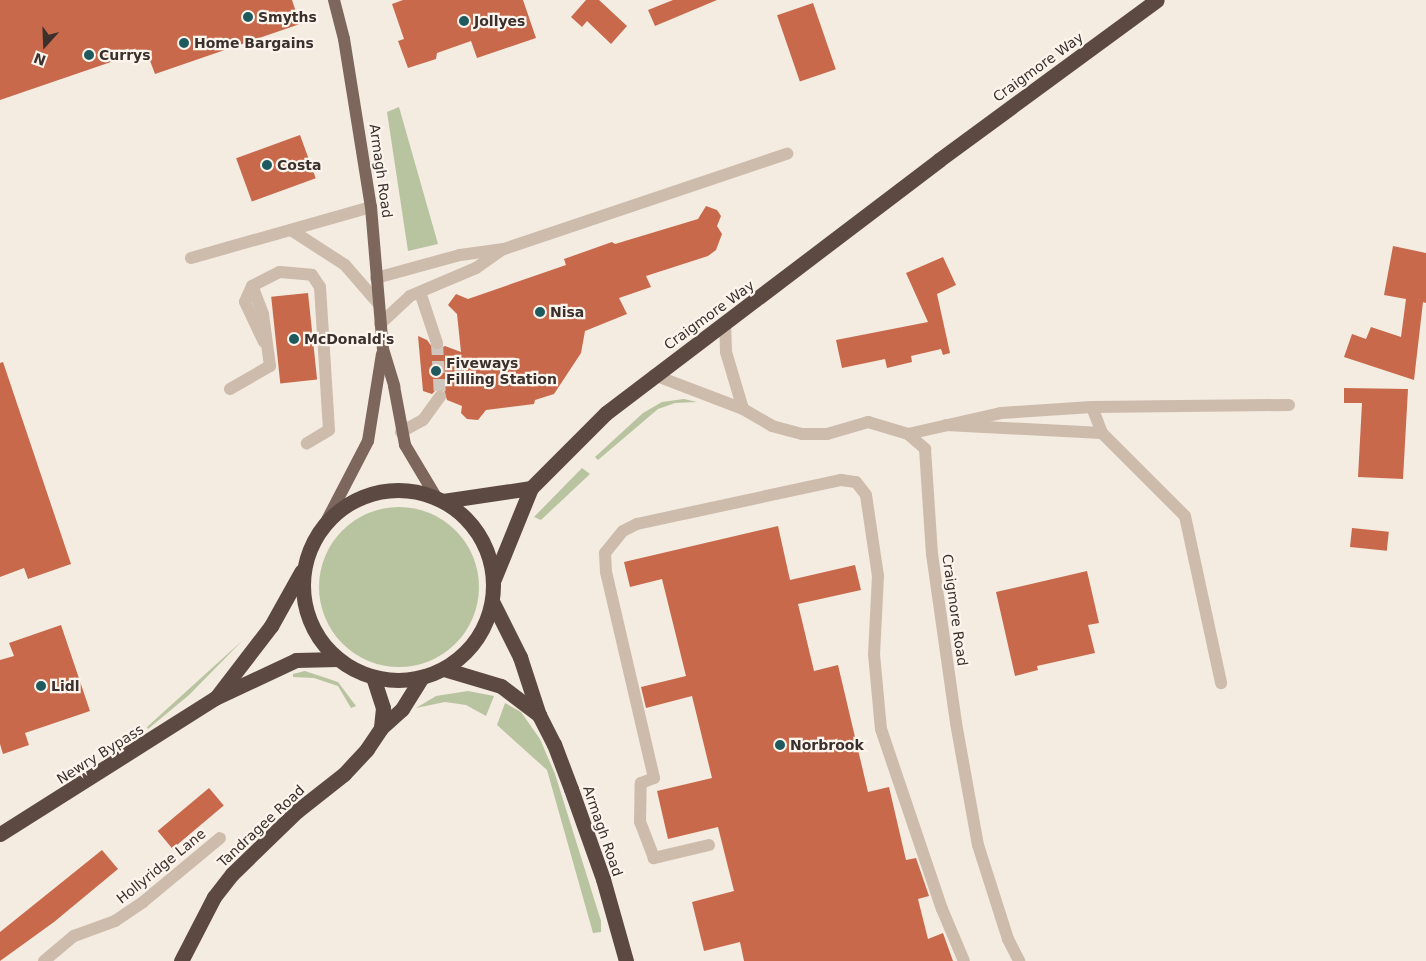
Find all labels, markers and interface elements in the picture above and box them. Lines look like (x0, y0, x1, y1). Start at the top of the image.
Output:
place label: Smyths (258, 9, 317, 25)
marker: Smyths (242, 11, 254, 23)
place label: Jollyes (474, 13, 525, 29)
marker: Jollyes (458, 15, 470, 27)
north arrow (20, 20, 70, 70)
street label: Craigmore Way (990, 29, 1086, 105)
place label: Home Bargains (194, 35, 314, 51)
marker: Home Bargains (178, 37, 190, 49)
place label: Currys (99, 47, 151, 63)
marker: Currys (83, 49, 95, 61)
text: N (32, 50, 48, 69)
street label: Armagh Road (366, 123, 396, 219)
place label: Costa (277, 157, 321, 173)
marker: Costa (261, 159, 273, 171)
street label: Craigmore Way (661, 277, 757, 353)
place label: Nisa (550, 304, 584, 320)
marker: Nisa (534, 306, 546, 318)
place label: McDonald's (304, 331, 394, 347)
marker: McDonald's (288, 333, 300, 345)
place label: Fiveways Filling Station (446, 355, 557, 388)
marker: Fiveways Filling Station (430, 365, 442, 377)
street label: Craigmore Road (939, 553, 971, 667)
place label: Lidl (51, 678, 80, 694)
marker: Lidl (35, 680, 47, 692)
street label: Newry Bypass (54, 721, 146, 787)
place label: Norbrook (790, 737, 864, 753)
marker: Norbrook (774, 739, 786, 751)
street label: Tandragee Road (214, 781, 308, 871)
street label: Armagh Road (580, 784, 626, 878)
street label: Hollyridge Lane (113, 825, 209, 907)

